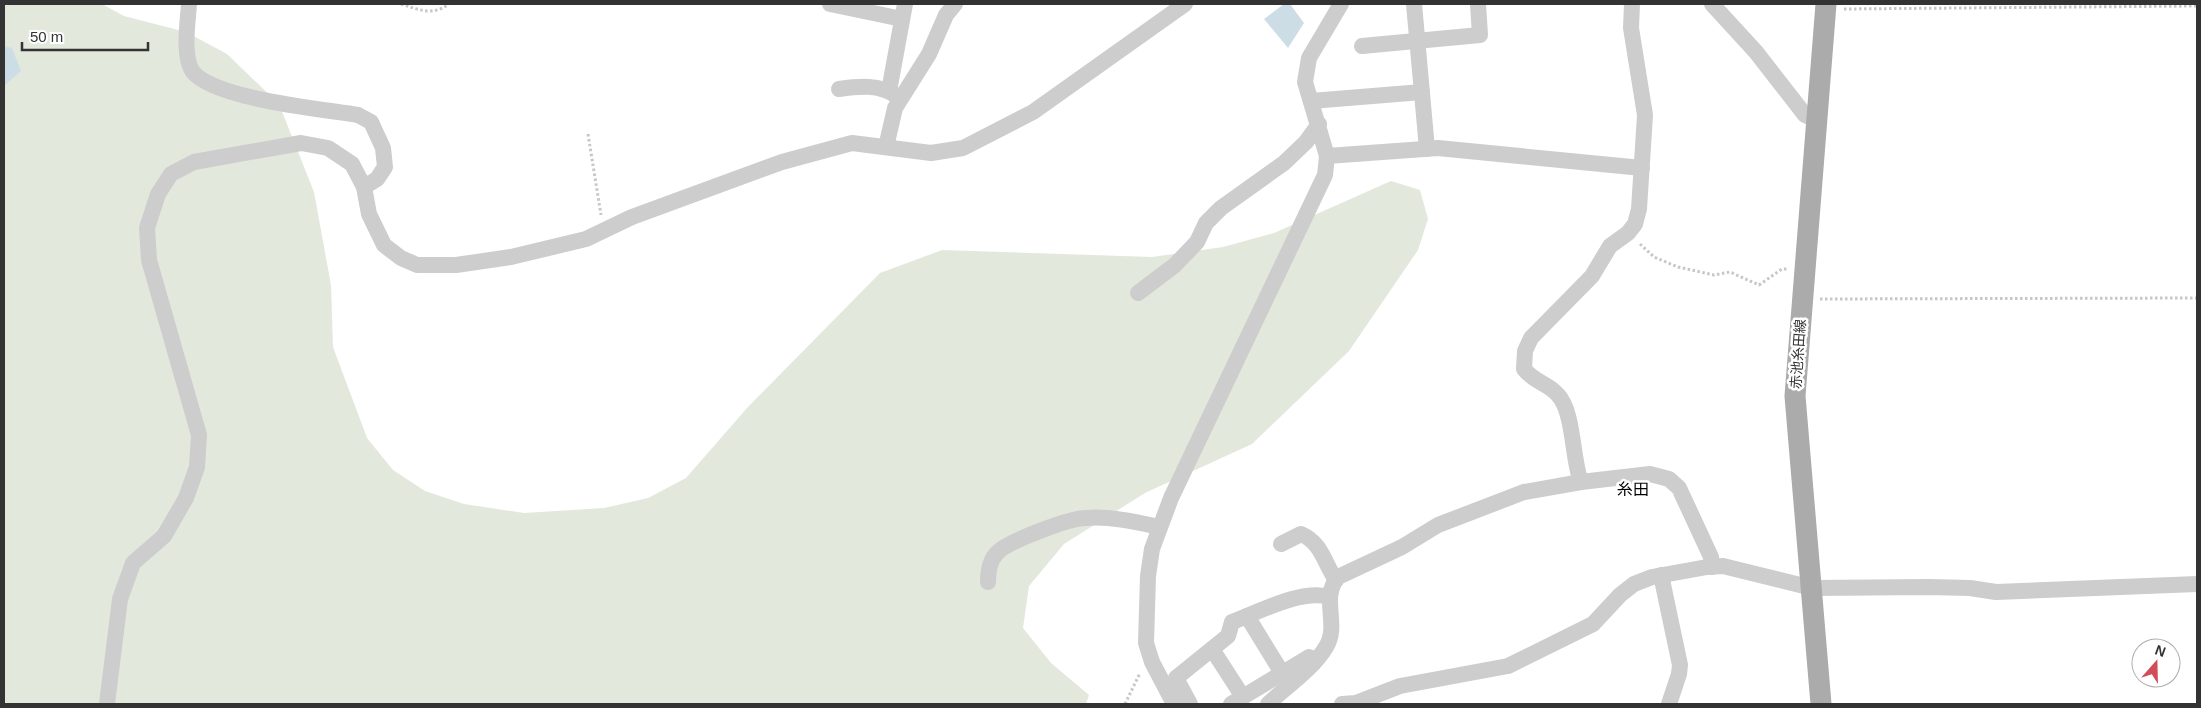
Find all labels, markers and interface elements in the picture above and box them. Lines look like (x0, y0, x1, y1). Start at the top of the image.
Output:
scale bar (22, 20, 149, 52)
text: 50 m (30, 28, 63, 45)
street label: 赤池糸田線 (1788, 319, 1808, 389)
district label: 糸田 (1617, 481, 1649, 498)
north arrow (2131, 638, 2181, 688)
text: N (2153, 642, 2168, 660)

